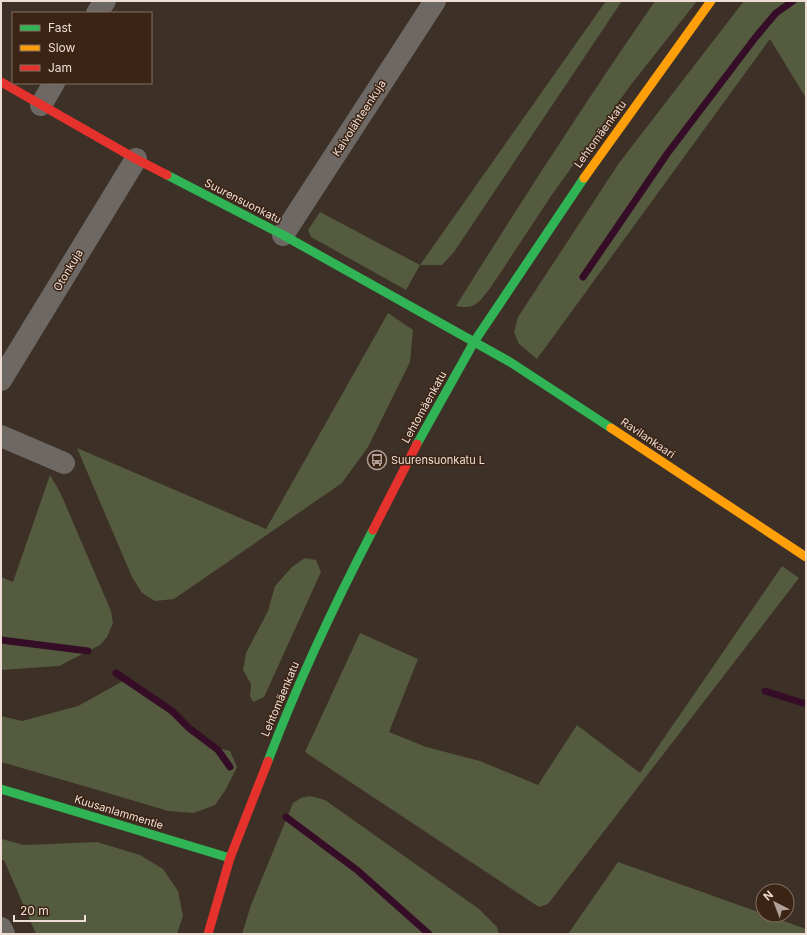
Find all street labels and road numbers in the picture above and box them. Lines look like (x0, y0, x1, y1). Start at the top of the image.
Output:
street label: Kaivolähteenkuja (329, 77, 389, 159)
street label: Lehtomäenkatu (571, 97, 629, 171)
street label: Suurensuonkatu (202, 176, 284, 226)
street label: Otonkuja (50, 247, 86, 293)
street label: Lehtomäenkatu (398, 369, 450, 445)
street label: Ravilankaari (618, 415, 678, 461)
street label: Lehtomäenkatu (258, 659, 302, 739)
street label: Kuusanlammentie (73, 792, 165, 832)

